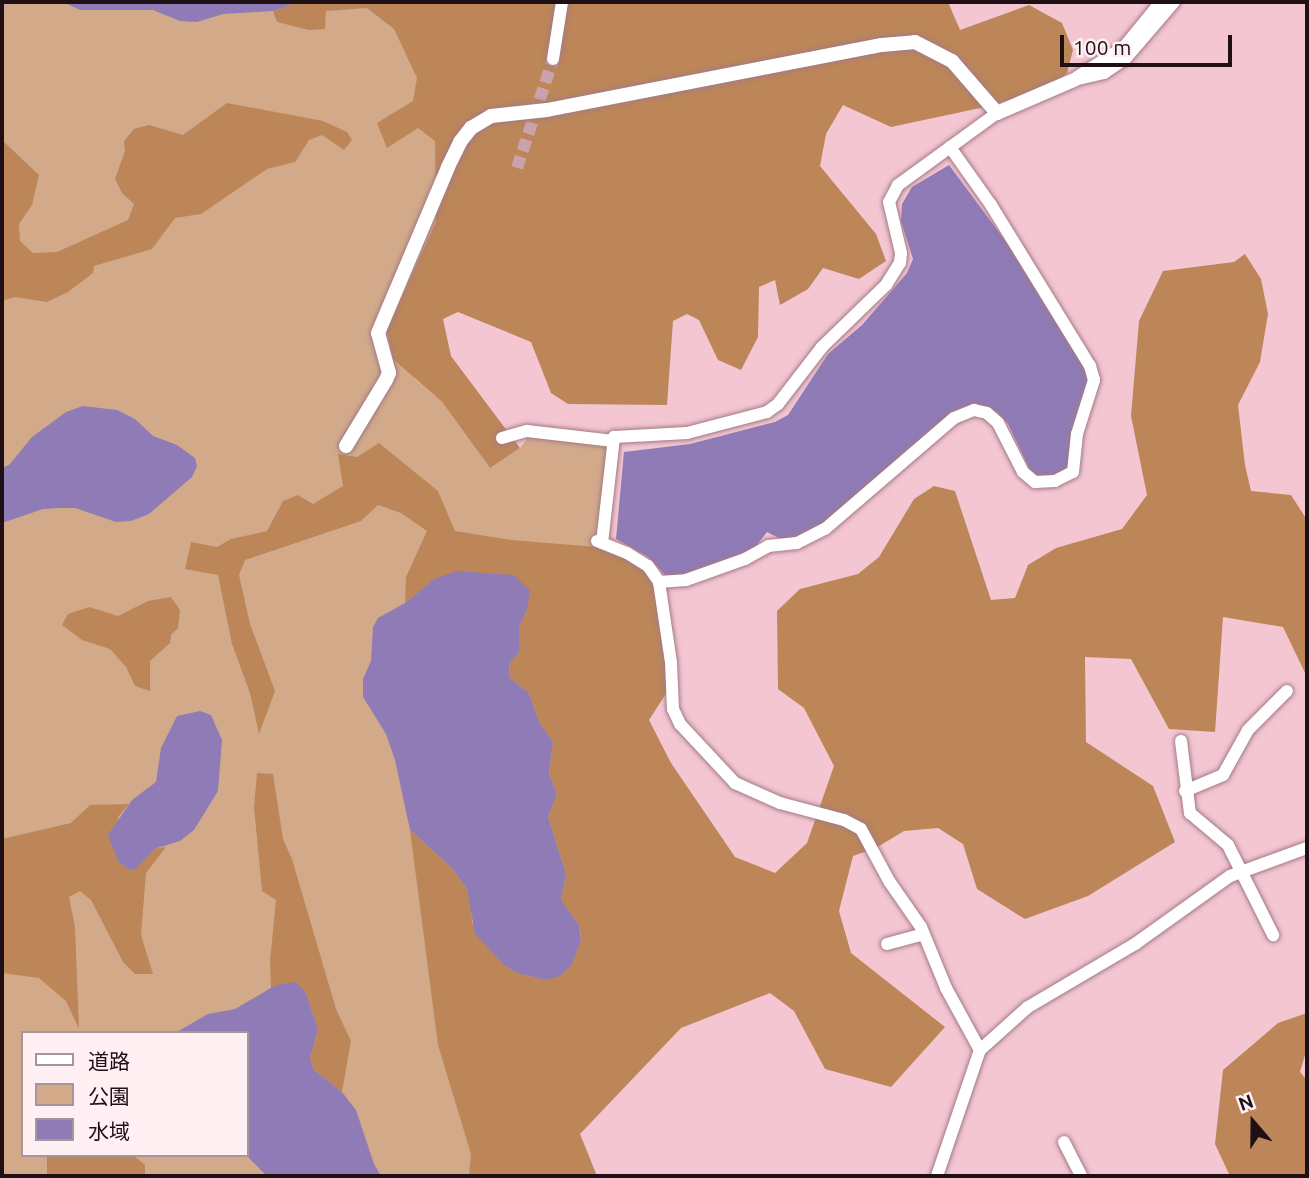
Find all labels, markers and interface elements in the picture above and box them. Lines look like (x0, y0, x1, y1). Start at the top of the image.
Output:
scale bar (1064, 21, 1236, 65)
text: 100 m (1073, 35, 1131, 59)
legend (21, 1031, 248, 1157)
text: 道路 (88, 1049, 130, 1073)
text: 公園 (88, 1084, 130, 1108)
north arrow (1218, 1087, 1288, 1157)
text: N (1235, 1090, 1256, 1115)
text: 水域 (88, 1119, 130, 1143)

